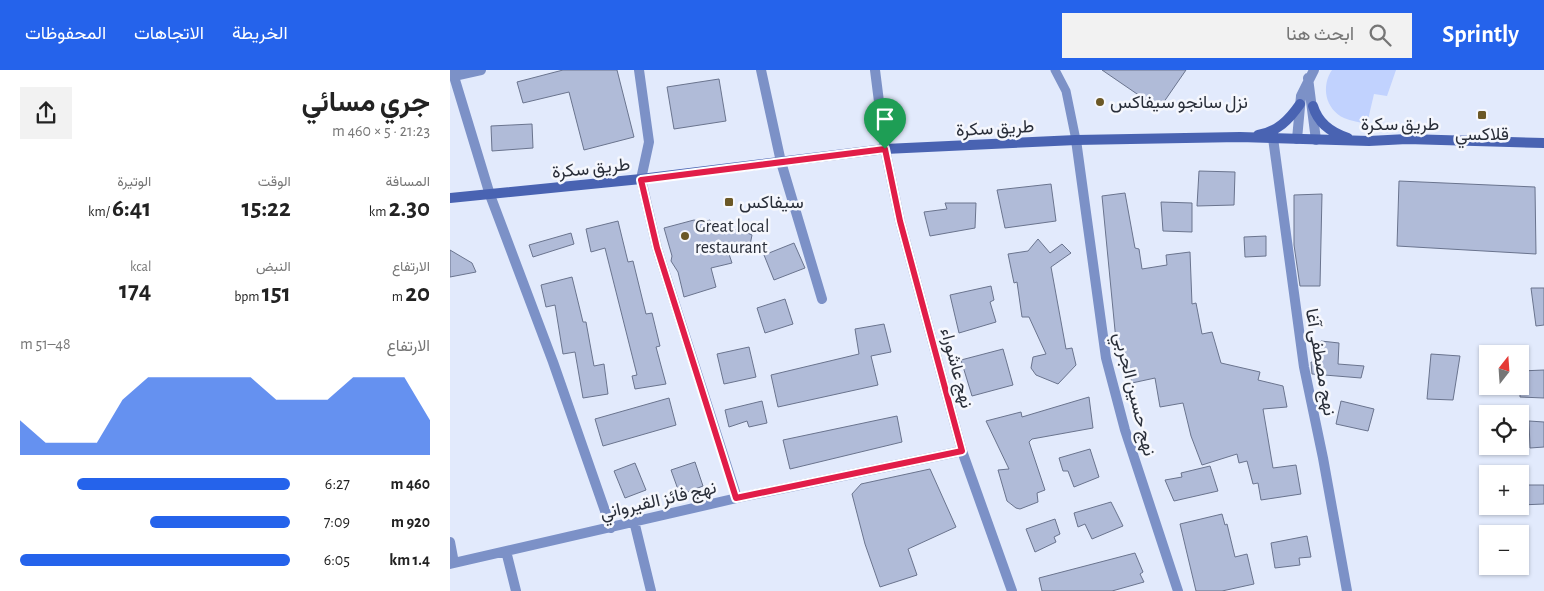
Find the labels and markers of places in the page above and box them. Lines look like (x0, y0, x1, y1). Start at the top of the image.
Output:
place label: نزل سانجو سيفاكس (1110, 94, 1248, 113)
marker: نزل سانجو سيفاكس (1094, 96, 1106, 108)
pin (864, 98, 906, 149)
marker: قلاكسي (1476, 109, 1488, 121)
place label: قلاكسي (1455, 126, 1509, 149)
place label: سيفاكس (739, 194, 804, 213)
marker: سيفاكس (723, 196, 735, 208)
place label: Great local restaurant (695, 218, 769, 257)
marker: Great local restaurant (679, 230, 691, 242)

